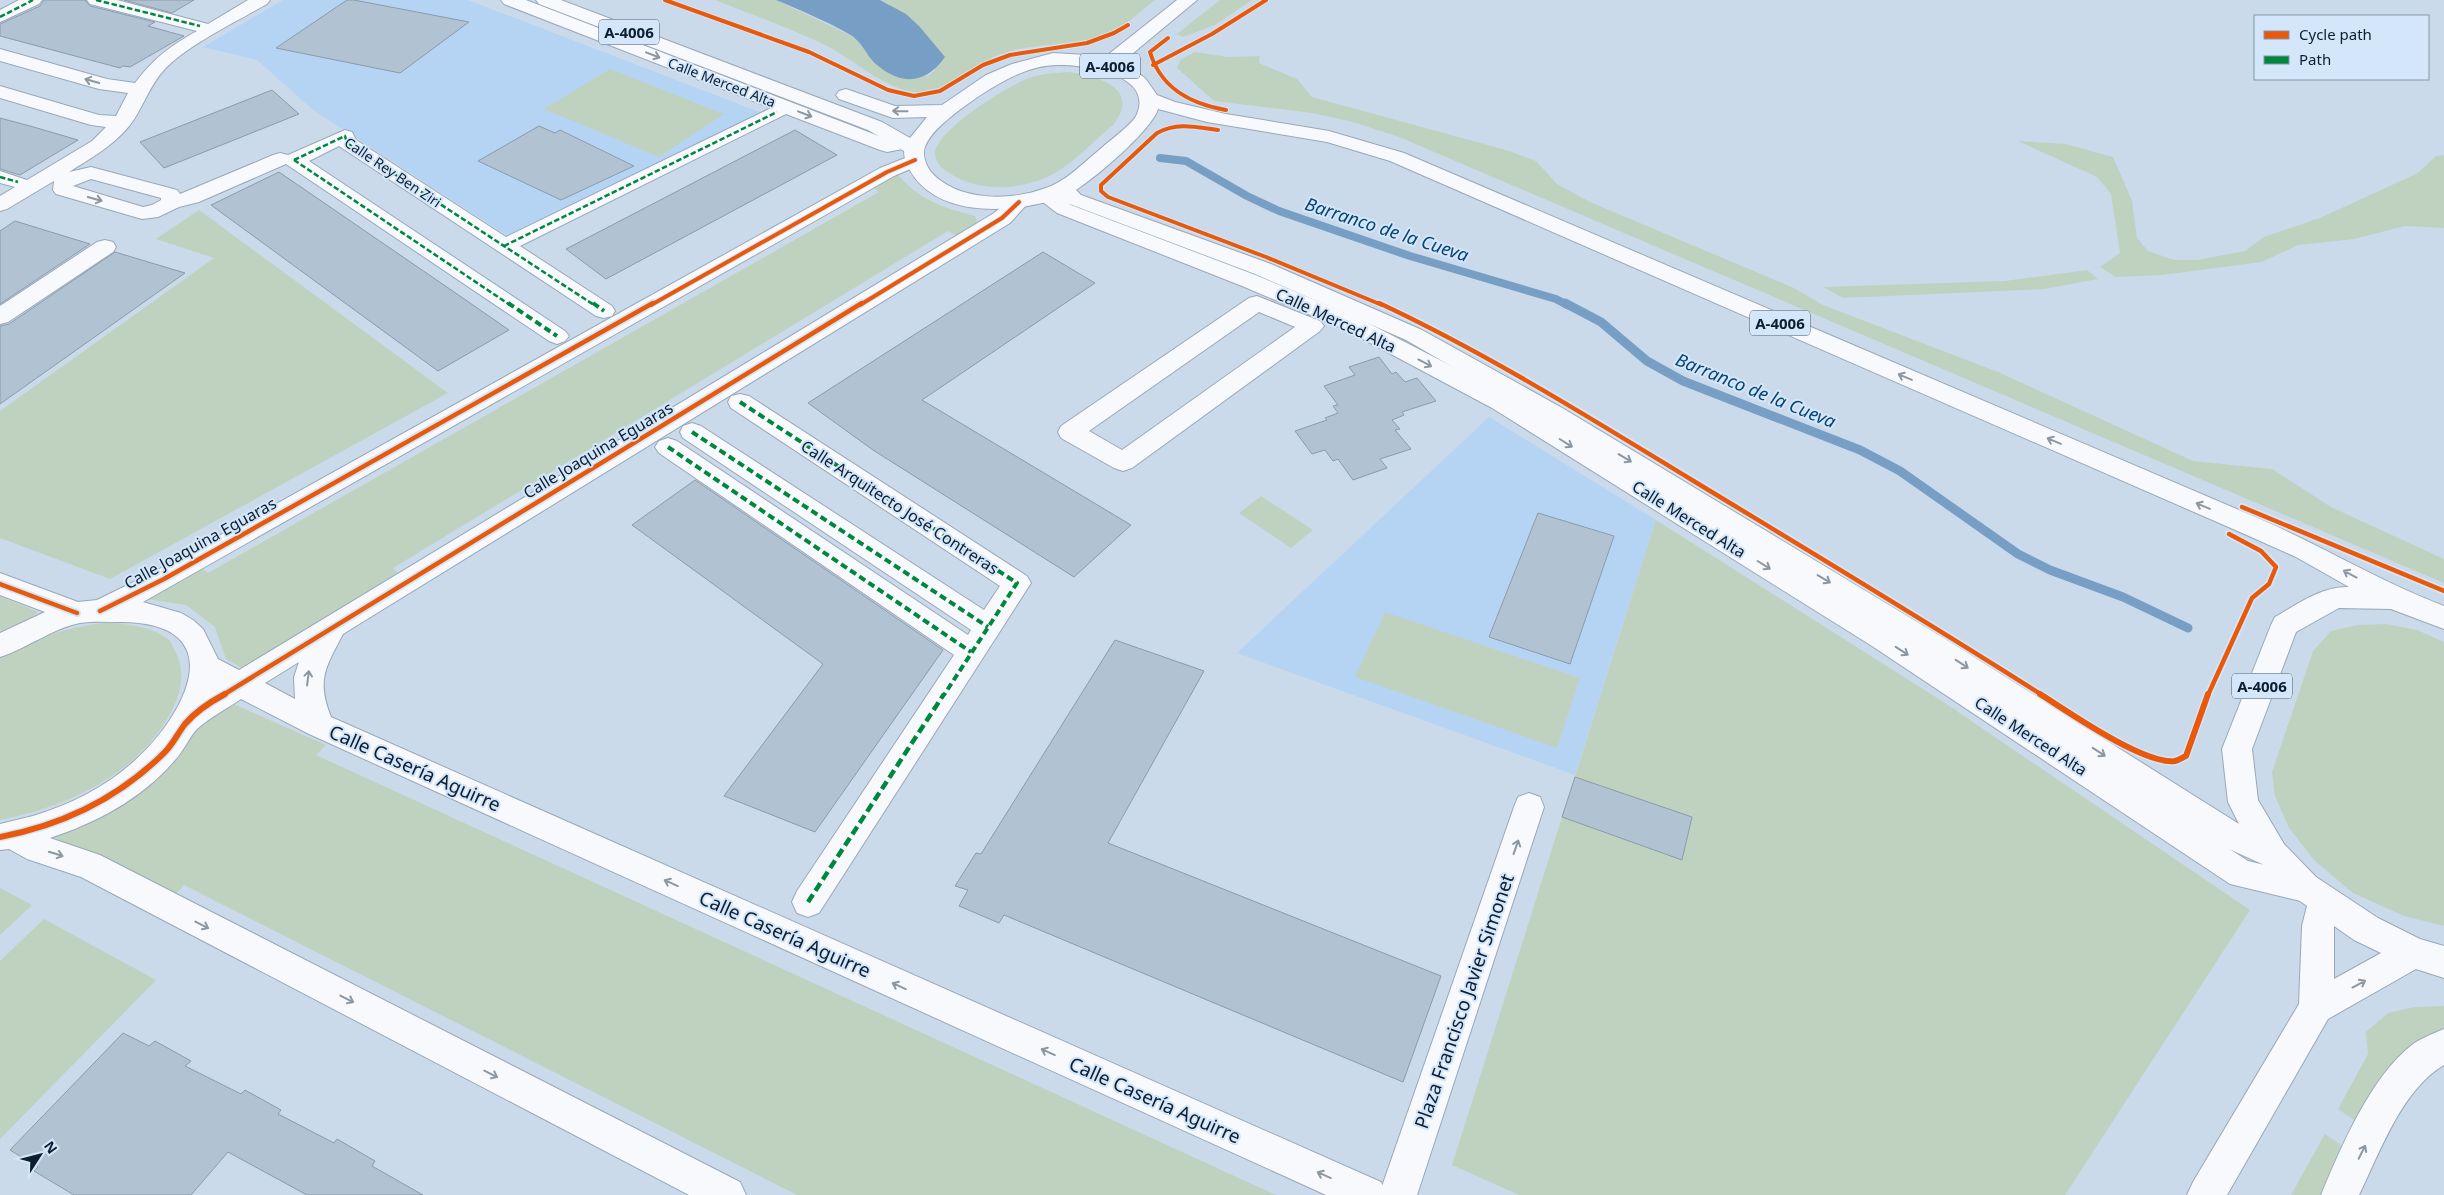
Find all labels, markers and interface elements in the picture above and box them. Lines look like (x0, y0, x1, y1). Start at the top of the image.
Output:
legend (2254, 15, 2429, 80)
road number: A-4006 (599, 20, 659, 44)
text: Cycle path (2299, 24, 2372, 44)
text: Path (2299, 49, 2331, 69)
one-way arrow (645, 51, 660, 61)
street label: Calle Merced Alta (665, 53, 779, 111)
road number: A-4006 (1080, 54, 1140, 78)
one-way arrow (84, 75, 100, 85)
one-way arrow (893, 106, 909, 116)
one-way arrow (797, 110, 812, 119)
street label: Calle Rey Ben Ziri (341, 133, 445, 211)
water label: Barranco de la Cueva (1302, 191, 1472, 267)
one-way arrow (87, 195, 103, 205)
street label: Calle Merced Alta (1272, 283, 1400, 357)
road number: A-4006 (1750, 310, 1810, 336)
water label: Barranco de la Cueva (1672, 347, 1840, 433)
one-way arrow (1418, 358, 1433, 368)
one-way arrow (1898, 371, 1913, 381)
street label: Calle Joaquina Eguaras (519, 397, 677, 503)
street label: Calle Arquitecto José Contreras (797, 435, 1003, 579)
one-way arrow (2047, 436, 2062, 446)
one-way arrow (1559, 439, 1573, 449)
one-way arrow (1618, 452, 1632, 463)
street label: Calle Merced Alta (1628, 475, 1750, 563)
street label: Calle Joaquina Eguaras (120, 492, 280, 594)
one-way arrow (2196, 500, 2211, 510)
one-way arrow (1757, 561, 1771, 571)
one-way arrow (2344, 569, 2358, 579)
one-way arrow (1816, 574, 1830, 584)
one-way arrow (1895, 646, 1909, 657)
one-way arrow (1955, 659, 1969, 669)
one-way arrow (303, 671, 313, 687)
road number: A-4006 (2232, 674, 2292, 698)
street label: Calle Merced Alta (1970, 691, 2092, 781)
street label: Calle Casería Aguirre (325, 718, 505, 818)
one-way arrow (2091, 747, 2105, 757)
one-way arrow (1511, 840, 1521, 856)
one-way arrow (48, 850, 64, 860)
street label: Plaza Francisco Javier Simonet (1408, 870, 1520, 1132)
one-way arrow (664, 878, 679, 888)
street label: Calle Casería Aguirre (695, 884, 875, 984)
one-way arrow (195, 920, 210, 930)
one-way arrow (2352, 979, 2367, 989)
one-way arrow (892, 980, 907, 990)
one-way arrow (339, 995, 354, 1004)
one-way arrow (1041, 1046, 1056, 1056)
street label: Calle Casería Aguirre (1065, 1050, 1245, 1150)
one-way arrow (483, 1070, 498, 1079)
north arrow (15, 1130, 65, 1180)
text: N (40, 1137, 62, 1157)
one-way arrow (2357, 1144, 2367, 1159)
one-way arrow (1317, 1170, 1332, 1179)

